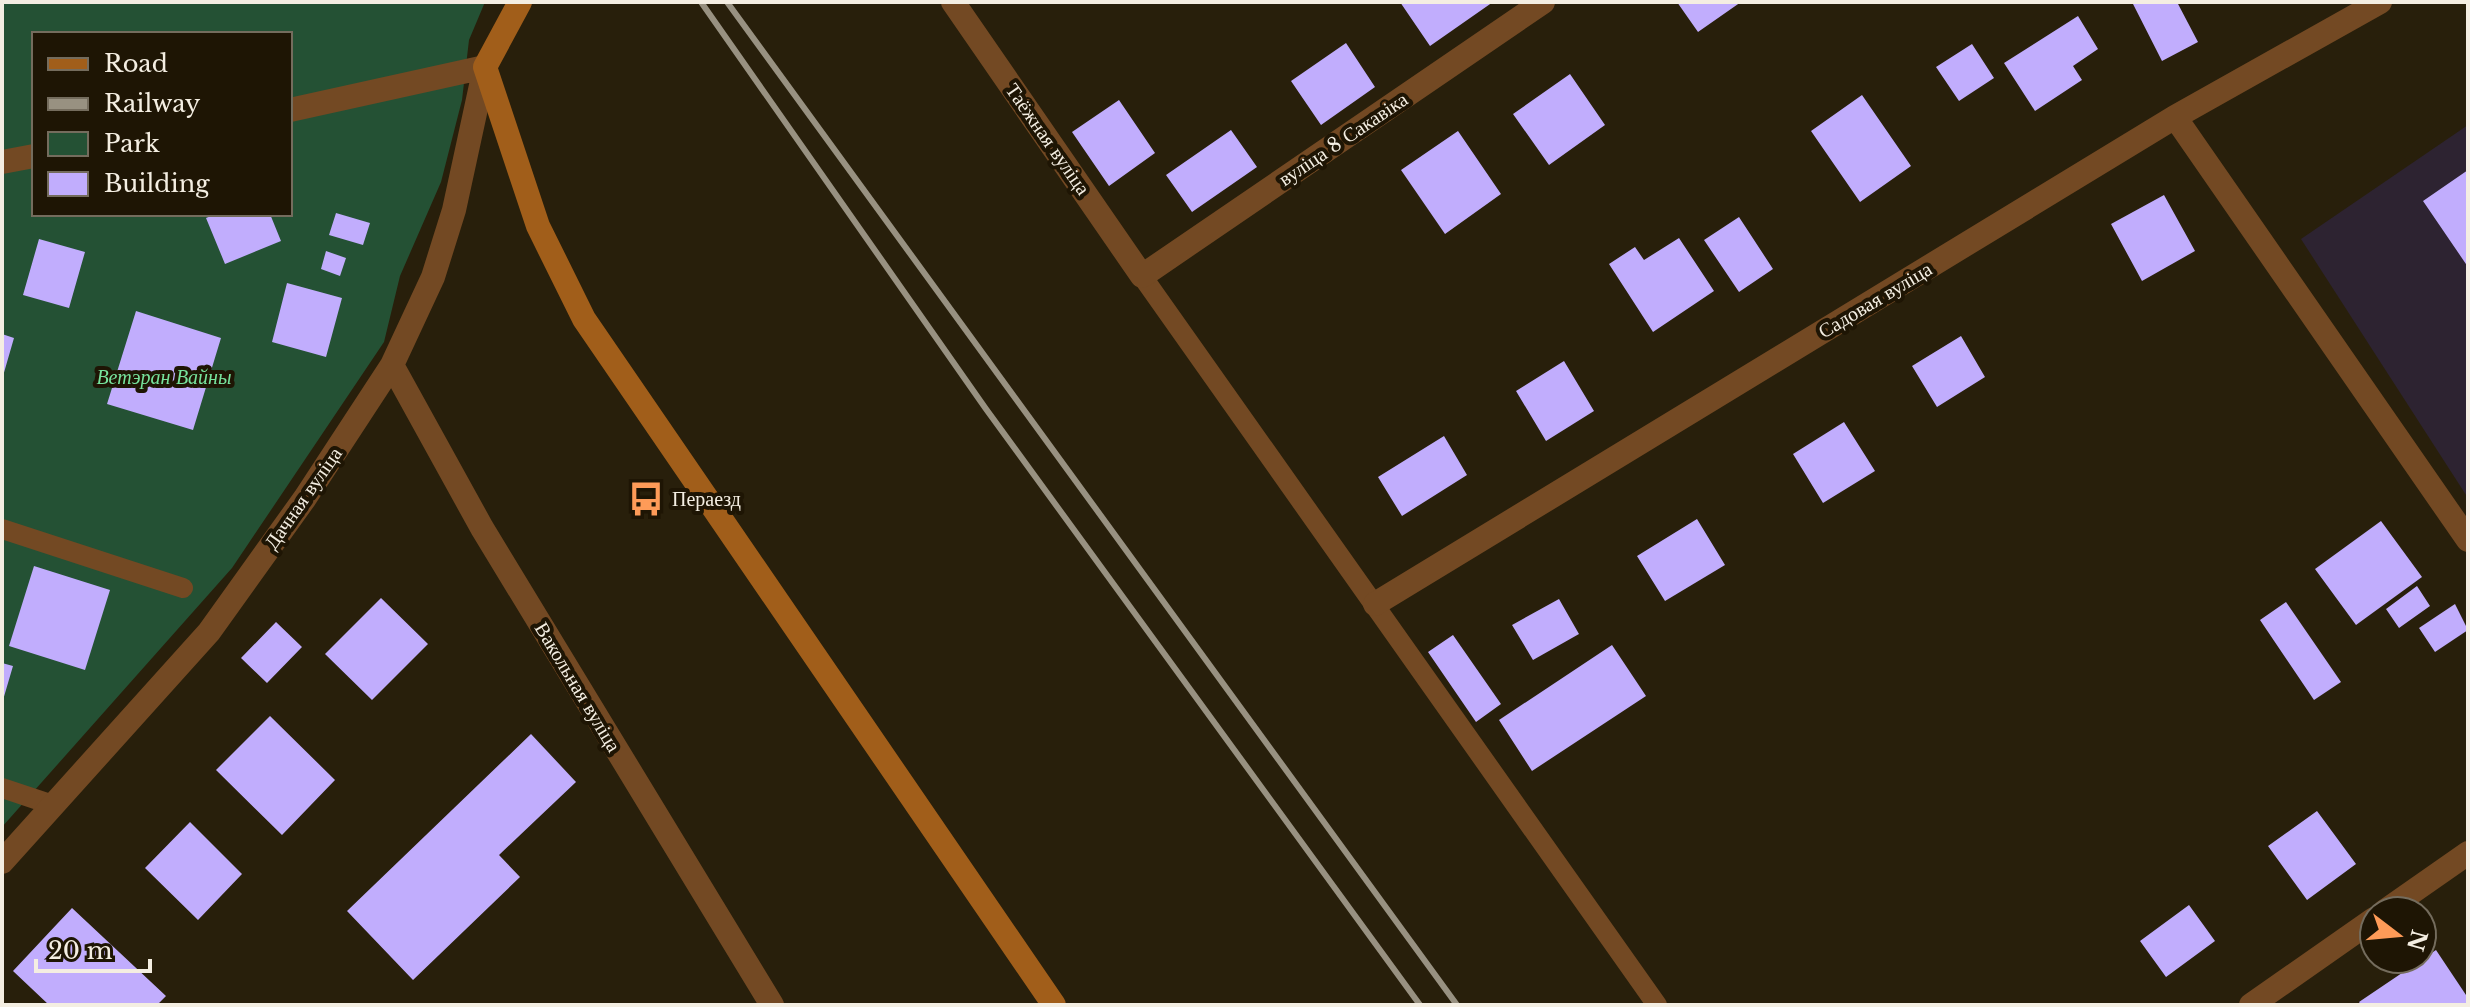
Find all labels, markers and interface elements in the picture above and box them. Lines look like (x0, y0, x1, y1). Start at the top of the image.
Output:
legend (32, 32, 292, 216)
text: Road (104, 49, 168, 78)
street label: Таёжная вуліца (1001, 79, 1095, 200)
street label: вуліца 8 Сакавіка (1274, 87, 1412, 191)
text: Railway (104, 89, 201, 118)
text: Park (104, 129, 160, 158)
text: Building (104, 169, 210, 198)
street label: Садовая вуліца (1814, 257, 1936, 343)
park label: Ветэран Вайны (96, 365, 232, 389)
street label: Дачная вуліца (259, 442, 347, 554)
bus stop icon: Пераезд (627, 480, 665, 518)
place label: Пераезд (672, 487, 741, 511)
street label: Вакольная вуліца (530, 618, 626, 756)
north arrow (2358, 895, 2438, 975)
scale bar (36, 923, 150, 973)
text: N (2401, 927, 2433, 954)
text: 20 m (48, 936, 113, 965)

